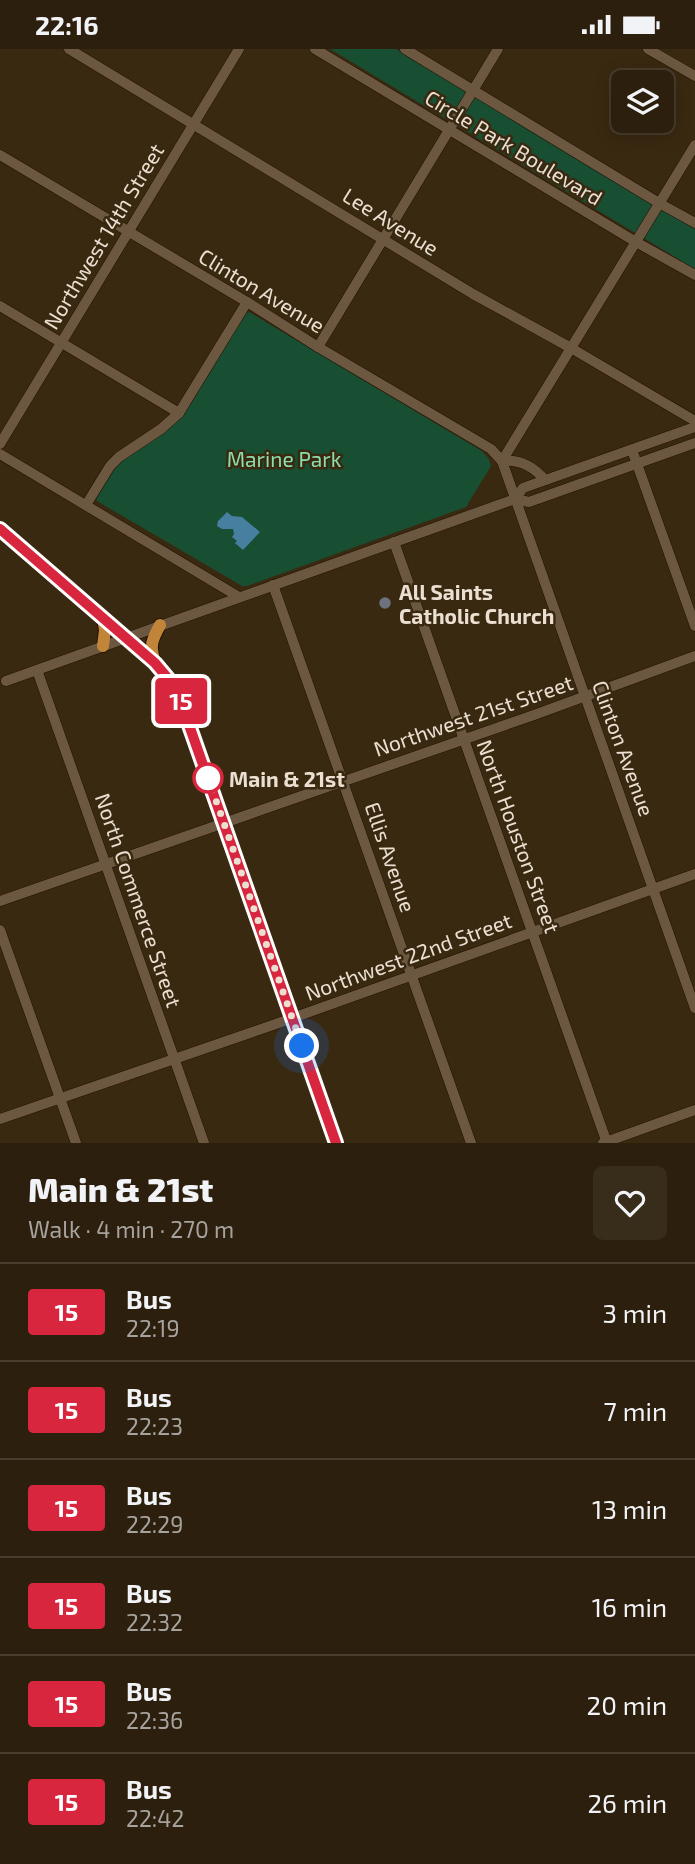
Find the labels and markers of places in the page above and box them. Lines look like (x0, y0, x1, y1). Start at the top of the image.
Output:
place label: All Saints Catholic Church (399, 579, 554, 628)
marker: All Saints Catholic Church (377, 595, 393, 611)
marker: Main & 21st (193, 763, 223, 793)
place label: Main & 21st (229, 766, 345, 791)

